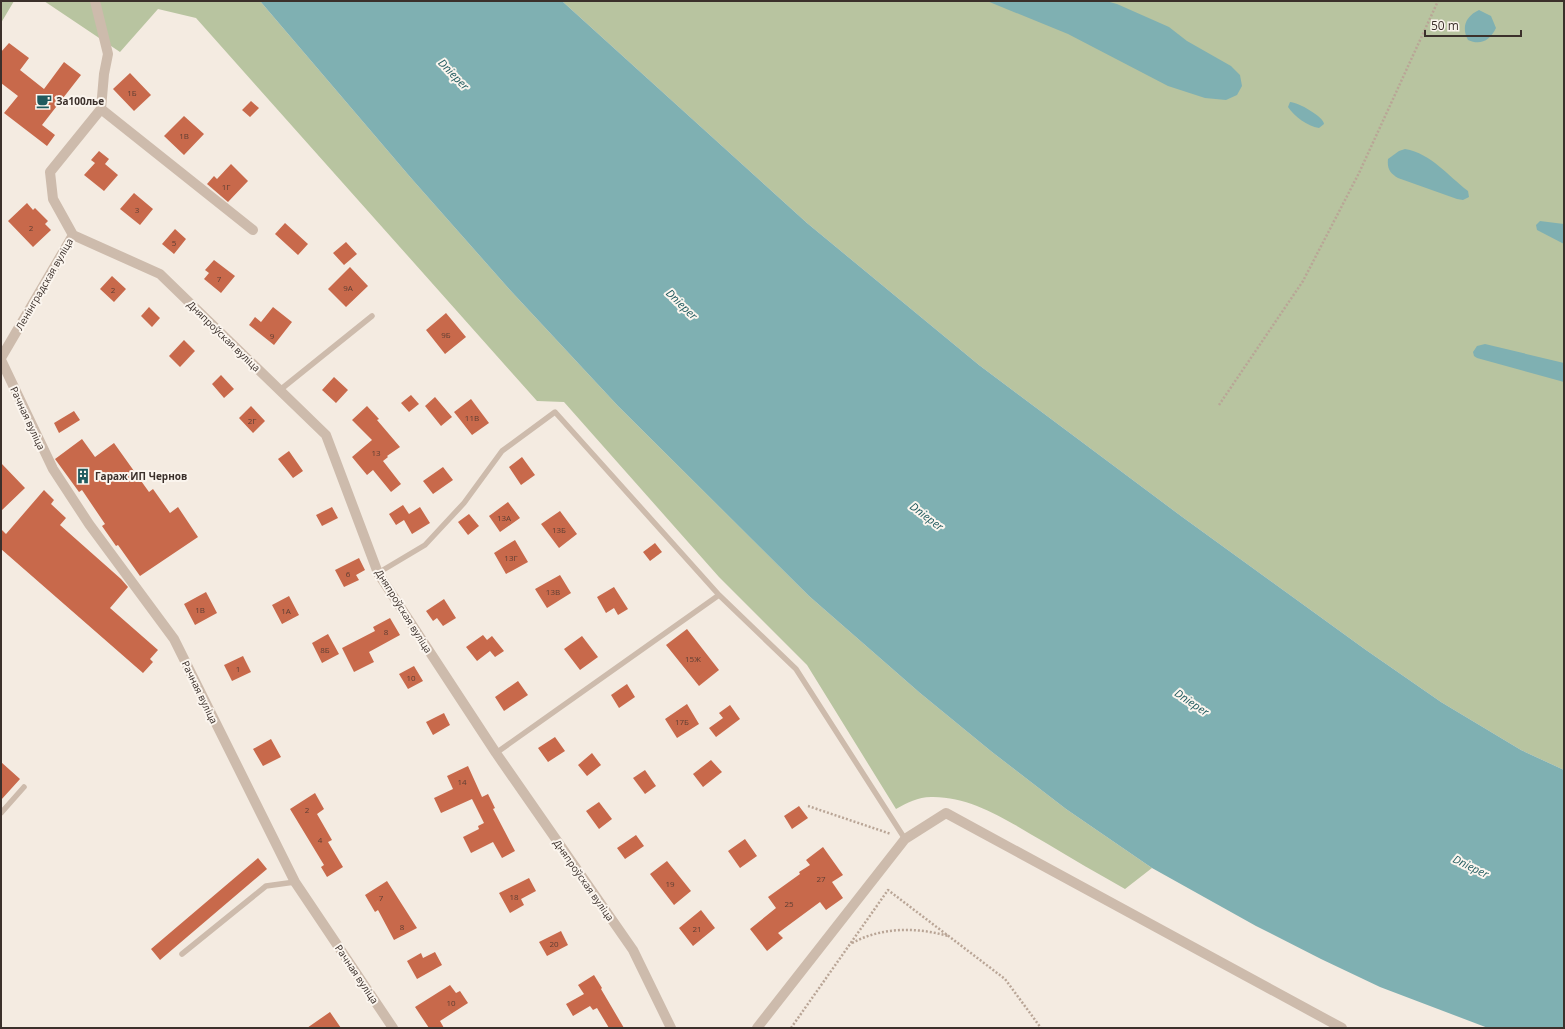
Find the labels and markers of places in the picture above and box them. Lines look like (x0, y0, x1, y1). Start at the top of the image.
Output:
cafe icon: За100лье (35, 92, 53, 110)
place label: За100лье (56, 94, 104, 108)
building icon: Гараж ИП Чернов (74, 467, 92, 485)
place label: Гараж ИП Чернов (95, 469, 187, 483)

